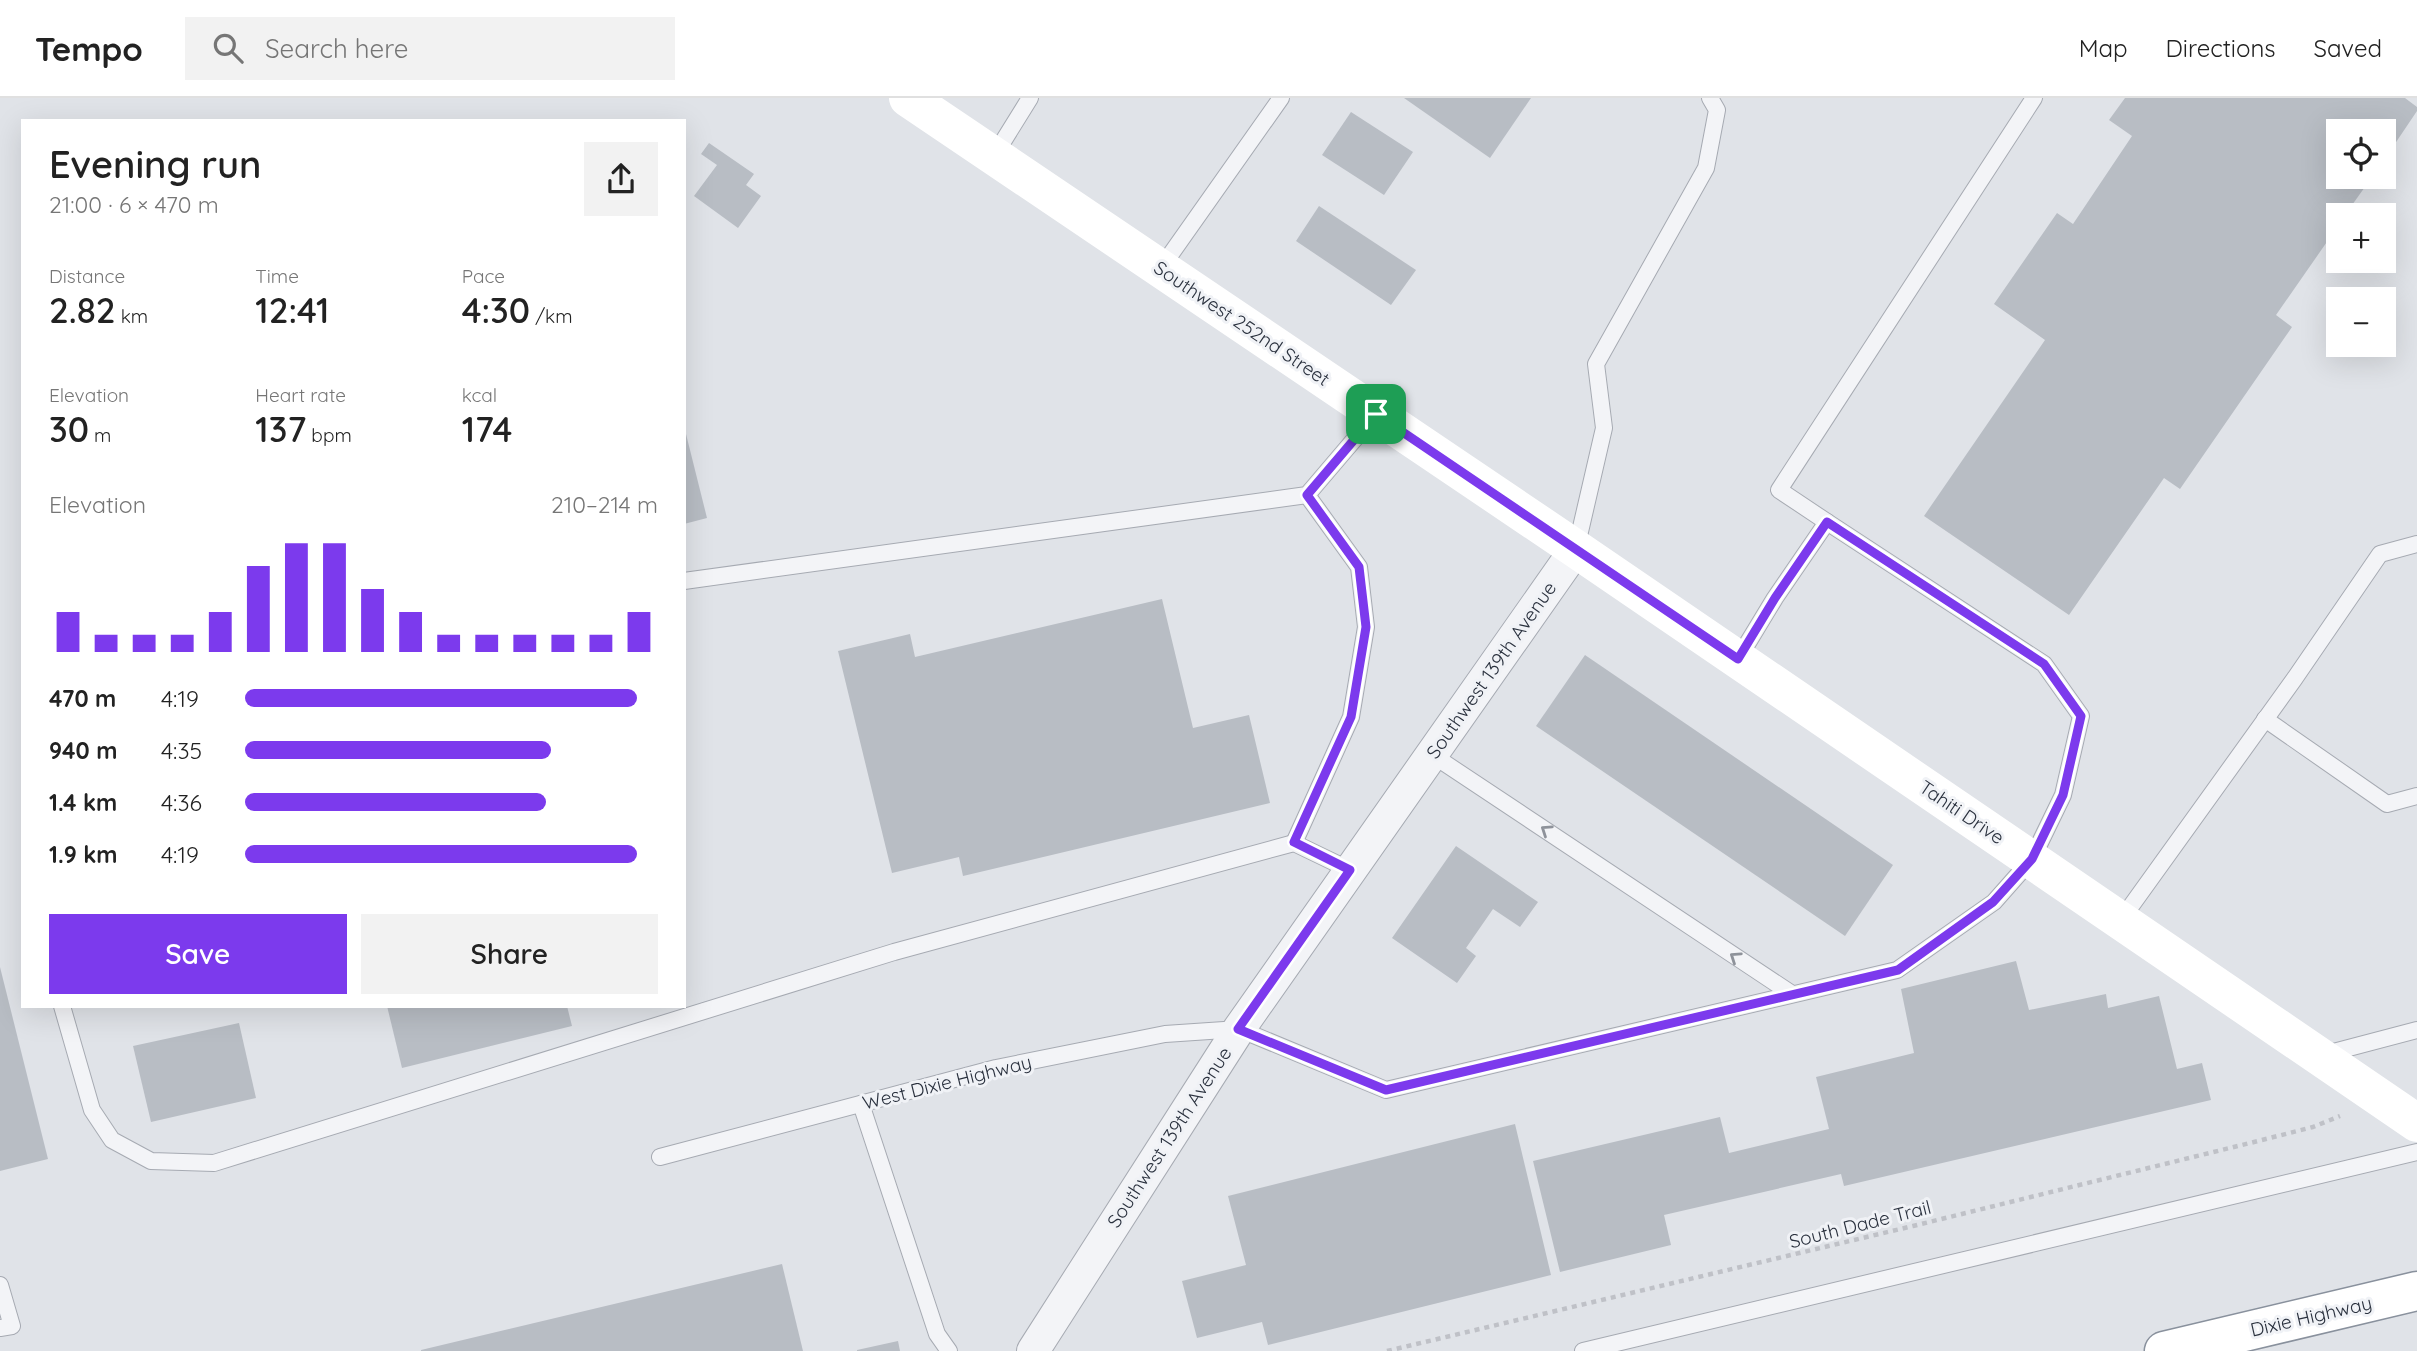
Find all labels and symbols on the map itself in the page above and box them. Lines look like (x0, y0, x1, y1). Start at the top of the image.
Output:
street label: Southwest 252nd Street (1150, 255, 1334, 391)
pin (1346, 384, 1406, 444)
street label: Southwest 139th Avenue (1421, 577, 1561, 763)
street label: Tahiti Drive (1915, 775, 2009, 849)
one-way arrow (1541, 826, 1554, 839)
one-way arrow (1730, 952, 1743, 965)
street label: Southwest 139th Avenue (1102, 1042, 1236, 1232)
street label: West Dixie Highway (860, 1049, 1034, 1115)
street label: South Dade Trail (1787, 1195, 1933, 1253)
street label: Dixie Highway (2248, 1290, 2374, 1342)

